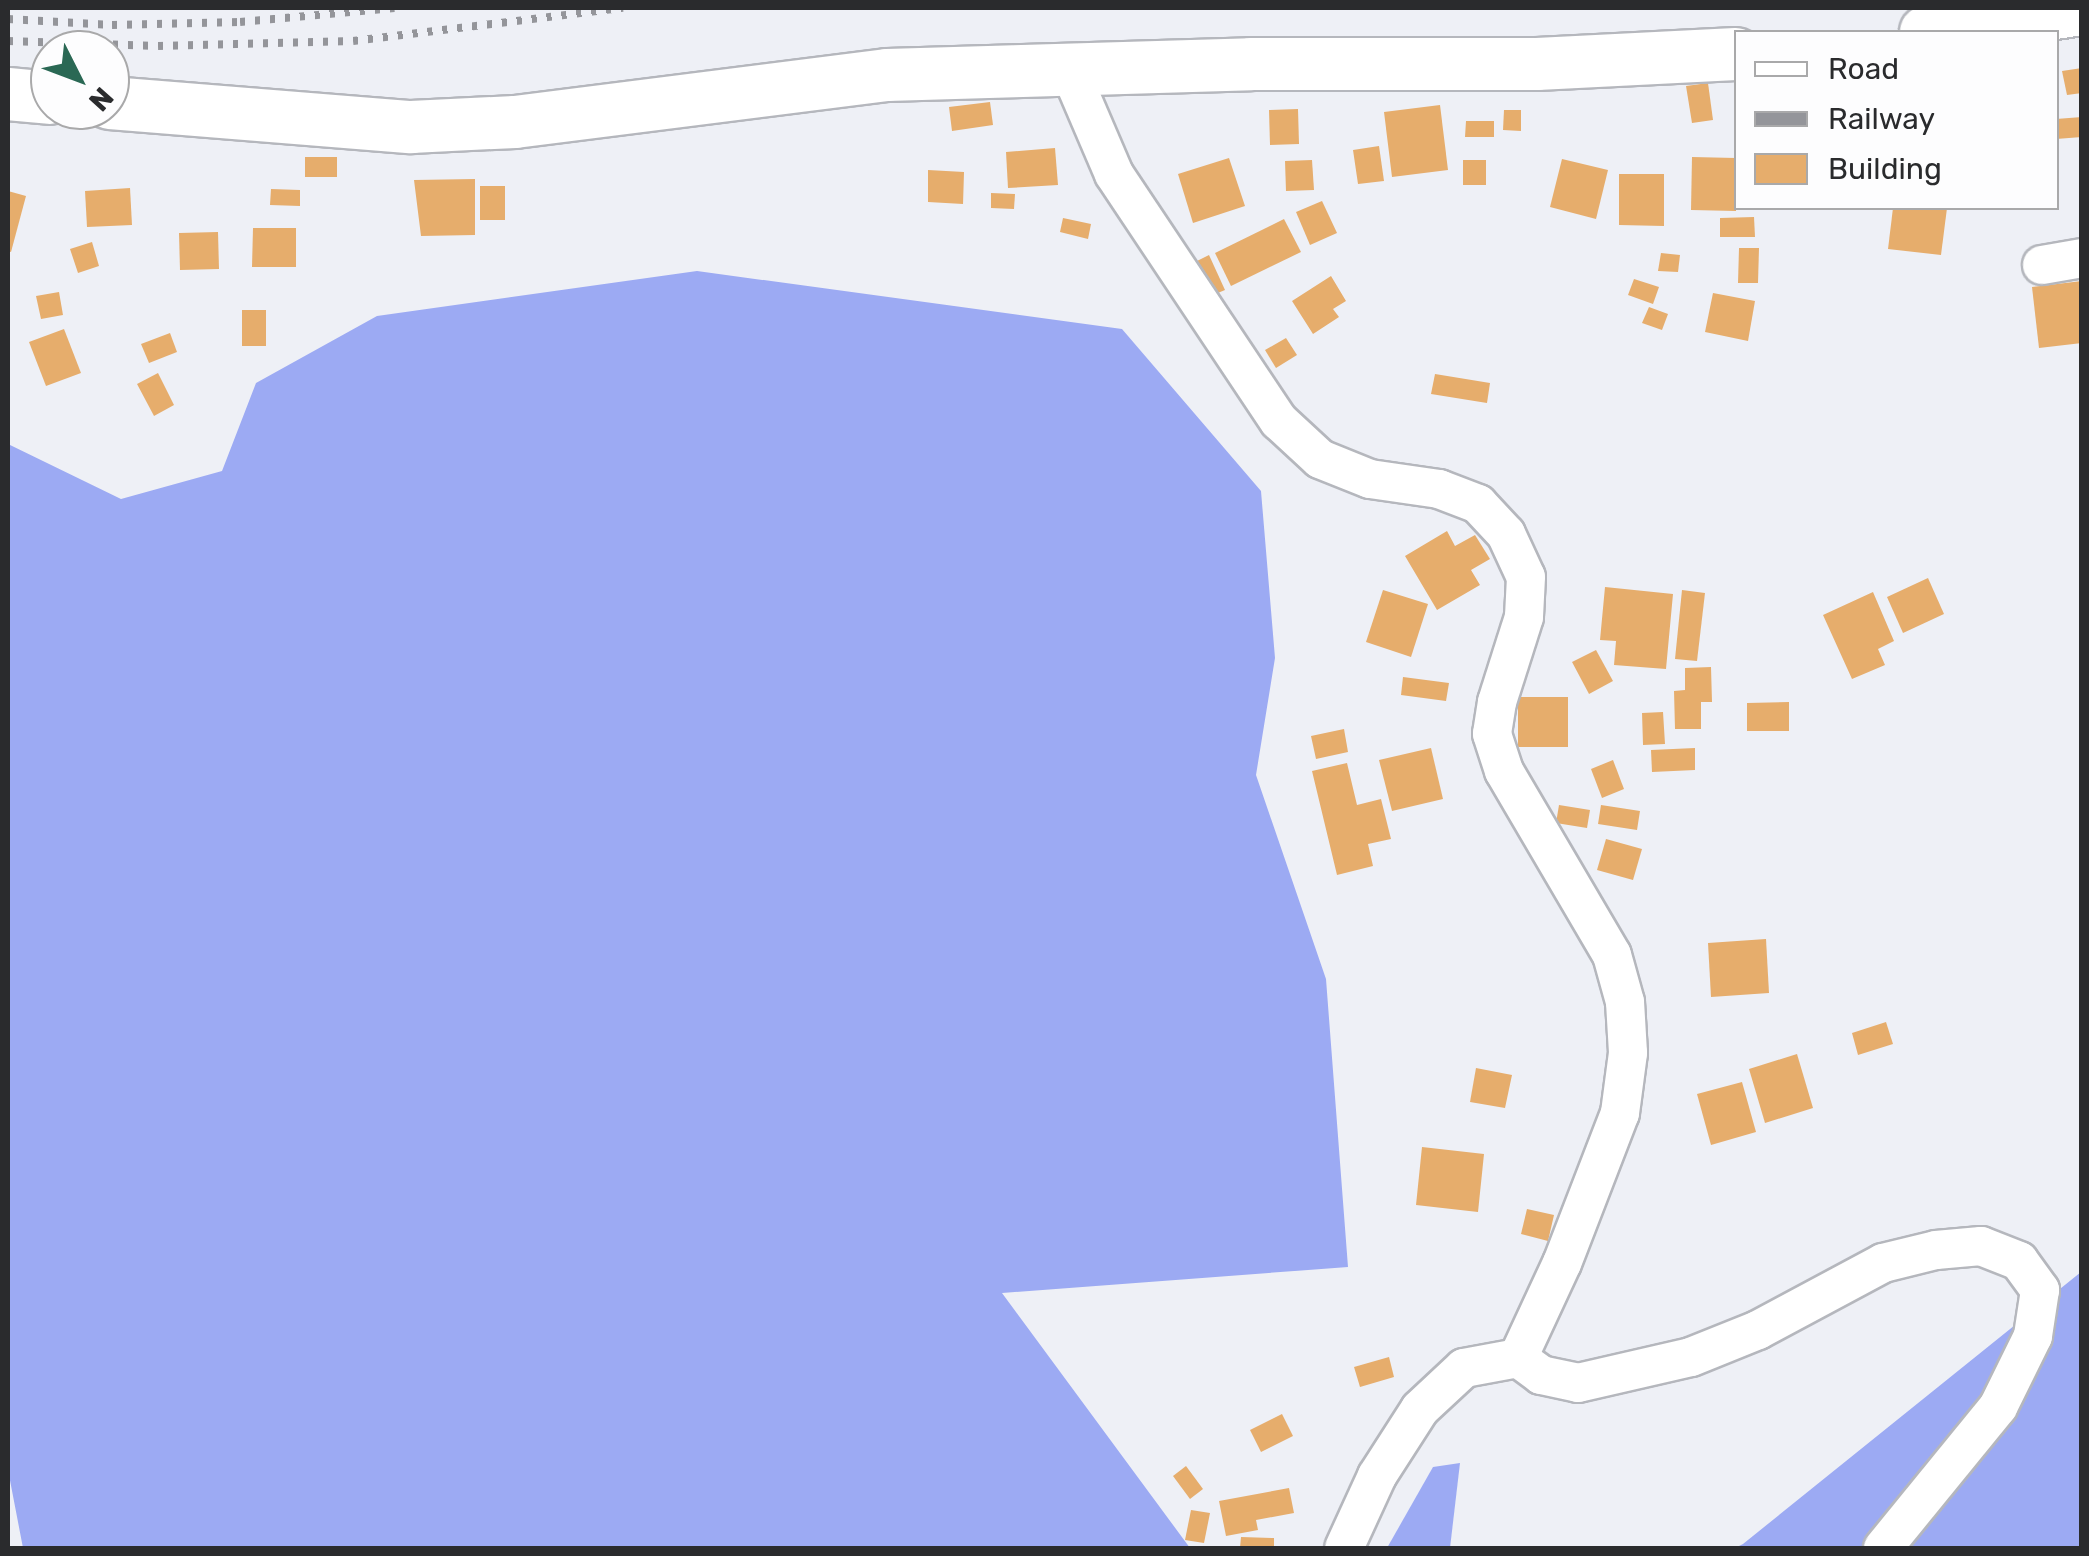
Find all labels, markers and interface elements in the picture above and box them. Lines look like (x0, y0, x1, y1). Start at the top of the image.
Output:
north arrow (30, 30, 130, 130)
legend (1734, 30, 2059, 210)
text: Road (1828, 51, 1899, 87)
text: N (82, 81, 120, 118)
text: Railway (1828, 101, 1935, 137)
text: Building (1828, 151, 1942, 187)

